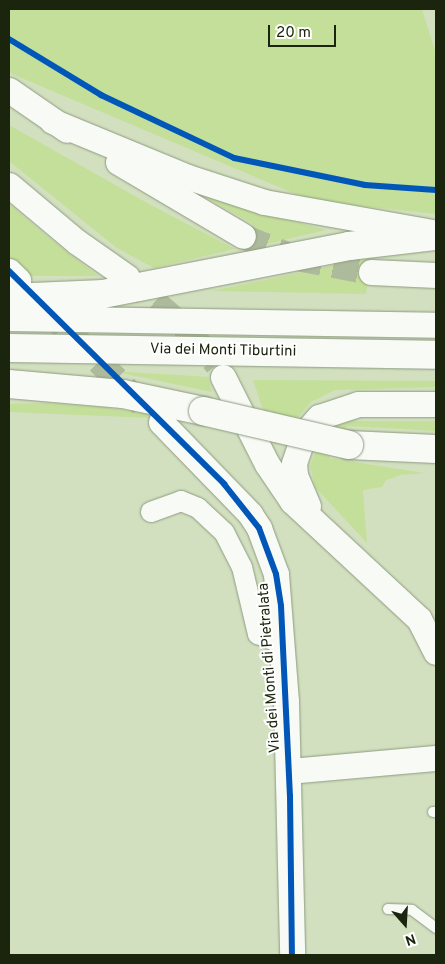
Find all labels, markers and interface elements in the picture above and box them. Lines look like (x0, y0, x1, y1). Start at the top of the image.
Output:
scale bar (270, 15, 338, 47)
text: 20 m (276, 24, 311, 43)
street label: Via dei Monti Tiburtini (149, 341, 297, 361)
street label: Via dei Monti di Pietralata (255, 582, 285, 754)
north arrow (380, 899, 430, 949)
text: N (403, 929, 418, 948)

